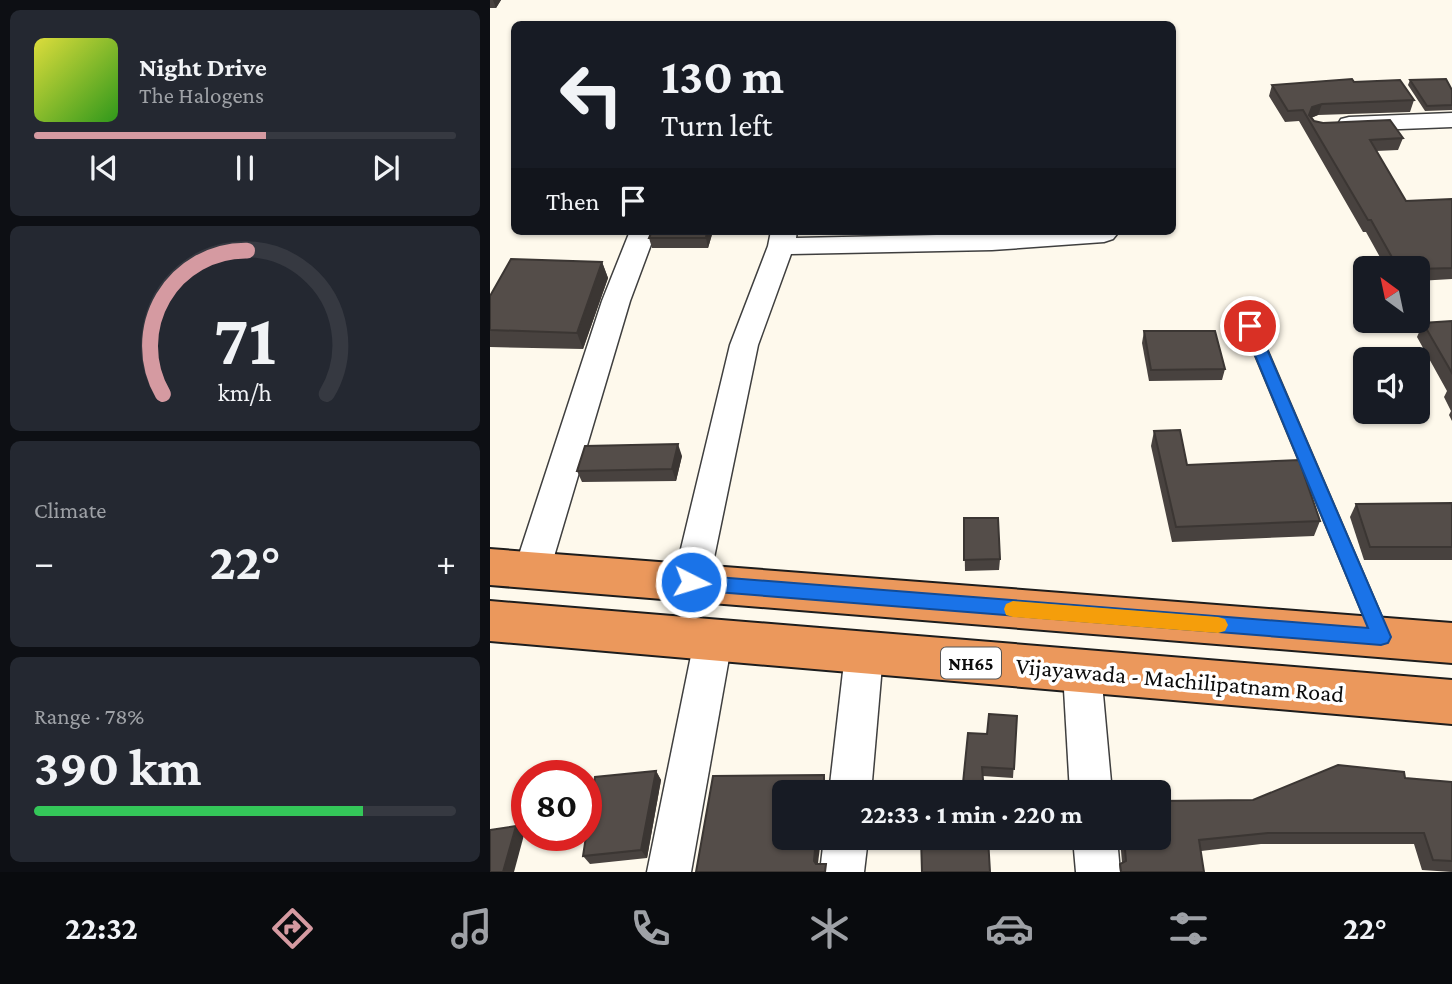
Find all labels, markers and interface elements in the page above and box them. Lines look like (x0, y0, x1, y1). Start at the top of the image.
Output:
icon: left (546, 49, 637, 140)
text: 130 m (661, 49, 784, 104)
text: Night Drive (139, 53, 267, 82)
text: The Halogens (139, 82, 264, 108)
text: Turn left (661, 107, 772, 143)
icon: previous (85, 149, 123, 187)
icon: pause (226, 149, 264, 187)
icon: next (367, 149, 405, 187)
icon: arrive (614, 182, 652, 220)
text: Then (546, 187, 600, 216)
north arrow (1353, 256, 1430, 332)
map controls (1353, 256, 1430, 424)
pin (1220, 296, 1280, 356)
text: 71 (214, 300, 276, 381)
icon: arrive (1231, 307, 1269, 345)
button: sound (1353, 347, 1430, 424)
text: km/h (218, 379, 272, 406)
text: Climate (34, 497, 106, 523)
text: 22° (209, 532, 281, 590)
text: − (34, 541, 54, 583)
text: + (436, 541, 456, 583)
position arrow (654, 545, 728, 619)
road number: NH65 (941, 648, 1001, 678)
street label: Vijayawada - Machilipatnam Road (1015, 652, 1346, 707)
text: Range · 78% (34, 703, 144, 729)
text: 390 km (34, 738, 202, 796)
speed limit sign: 80 (511, 760, 602, 851)
text: 22:33 · 1 min · 220 m (861, 800, 1082, 829)
icon: directions (268, 904, 317, 953)
icon: music (447, 904, 496, 953)
icon: phone (626, 904, 675, 953)
icon: climate (805, 904, 854, 953)
icon: car (985, 904, 1034, 953)
icon: filters (1164, 904, 1213, 953)
text: 22:32 (65, 910, 138, 946)
text: 22° (1343, 910, 1387, 946)

